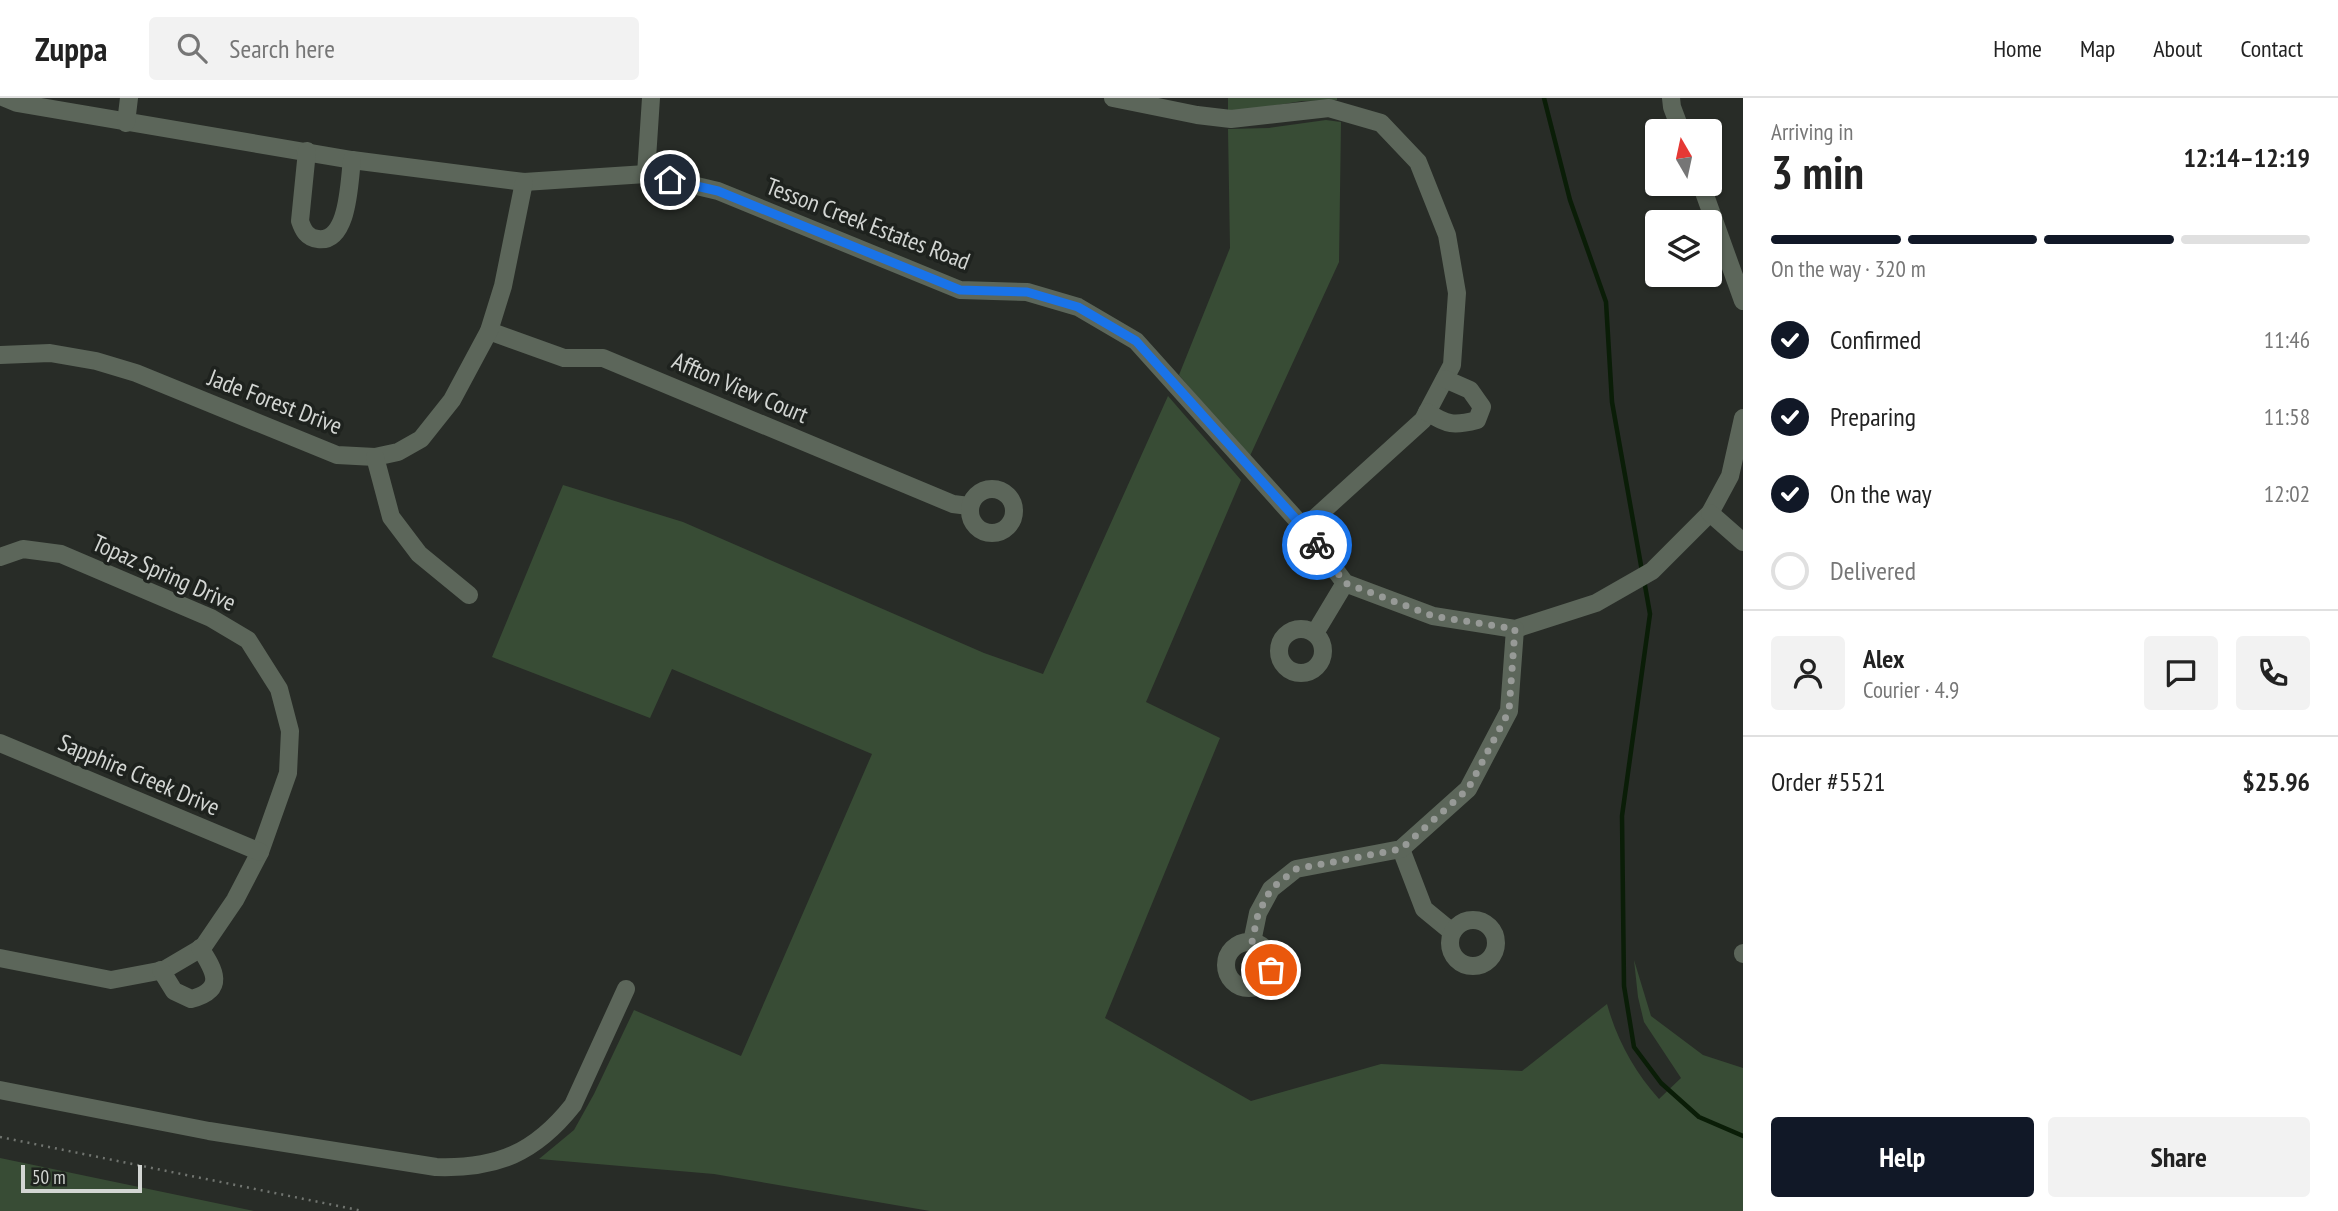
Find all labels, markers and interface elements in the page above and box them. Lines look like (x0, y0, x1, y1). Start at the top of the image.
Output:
search box (149, 17, 639, 80)
text: Zuppa (35, 27, 107, 70)
icon: search (173, 29, 211, 67)
text: Search here (229, 32, 335, 65)
text: Home (1993, 33, 2042, 64)
text: Map (2080, 33, 2115, 64)
text: About (2153, 33, 2202, 64)
text: Contact (2240, 33, 2303, 64)
text: Arriving in (1771, 117, 1853, 146)
north arrow (1645, 119, 1722, 196)
map controls (1645, 119, 1722, 287)
text: 12:14–12:19 (2183, 141, 2310, 174)
text: 3 min (1771, 142, 1864, 202)
pin (640, 150, 700, 210)
icon: home (651, 161, 689, 199)
street label: Tesson Creek Estates Road (762, 170, 975, 277)
button: layers (1645, 210, 1722, 287)
text: On the way · 320 m (1771, 254, 1926, 283)
icon: check (1771, 321, 1809, 359)
text: Confirmed (1830, 323, 1921, 356)
text: 11:46 (2264, 325, 2310, 354)
street label: Affton View Court (667, 345, 813, 430)
street label: Jade Forest Drive (203, 361, 347, 441)
icon: check (1771, 398, 1809, 436)
text: Preparing (1830, 400, 1916, 433)
text: 11:58 (2264, 402, 2310, 431)
icon: check (1771, 475, 1809, 513)
text: On the way (1830, 477, 1932, 510)
text: 12:02 (2264, 479, 2310, 508)
courier (1282, 510, 1352, 580)
icon: bike (1298, 526, 1336, 564)
street label: Topaz Spring Drive (88, 527, 241, 618)
text: Delivered (1830, 554, 1916, 587)
button: person (1771, 636, 1845, 710)
button: chat (2144, 636, 2218, 710)
button: phone (2236, 636, 2310, 710)
text: Alex (1863, 642, 1904, 675)
text: Courier · 4.9 (1863, 675, 1959, 704)
street label: Sapphire Creek Drive (54, 727, 225, 822)
text: Order #5521 (1771, 765, 1886, 798)
text: $25.96 (2242, 765, 2310, 798)
pin (1241, 940, 1301, 1000)
icon: bag (1252, 951, 1290, 989)
button: Help (1771, 1117, 2034, 1197)
button: Share (2048, 1117, 2310, 1197)
scale bar (21, 1162, 142, 1194)
text: 50 m (32, 1165, 66, 1189)

